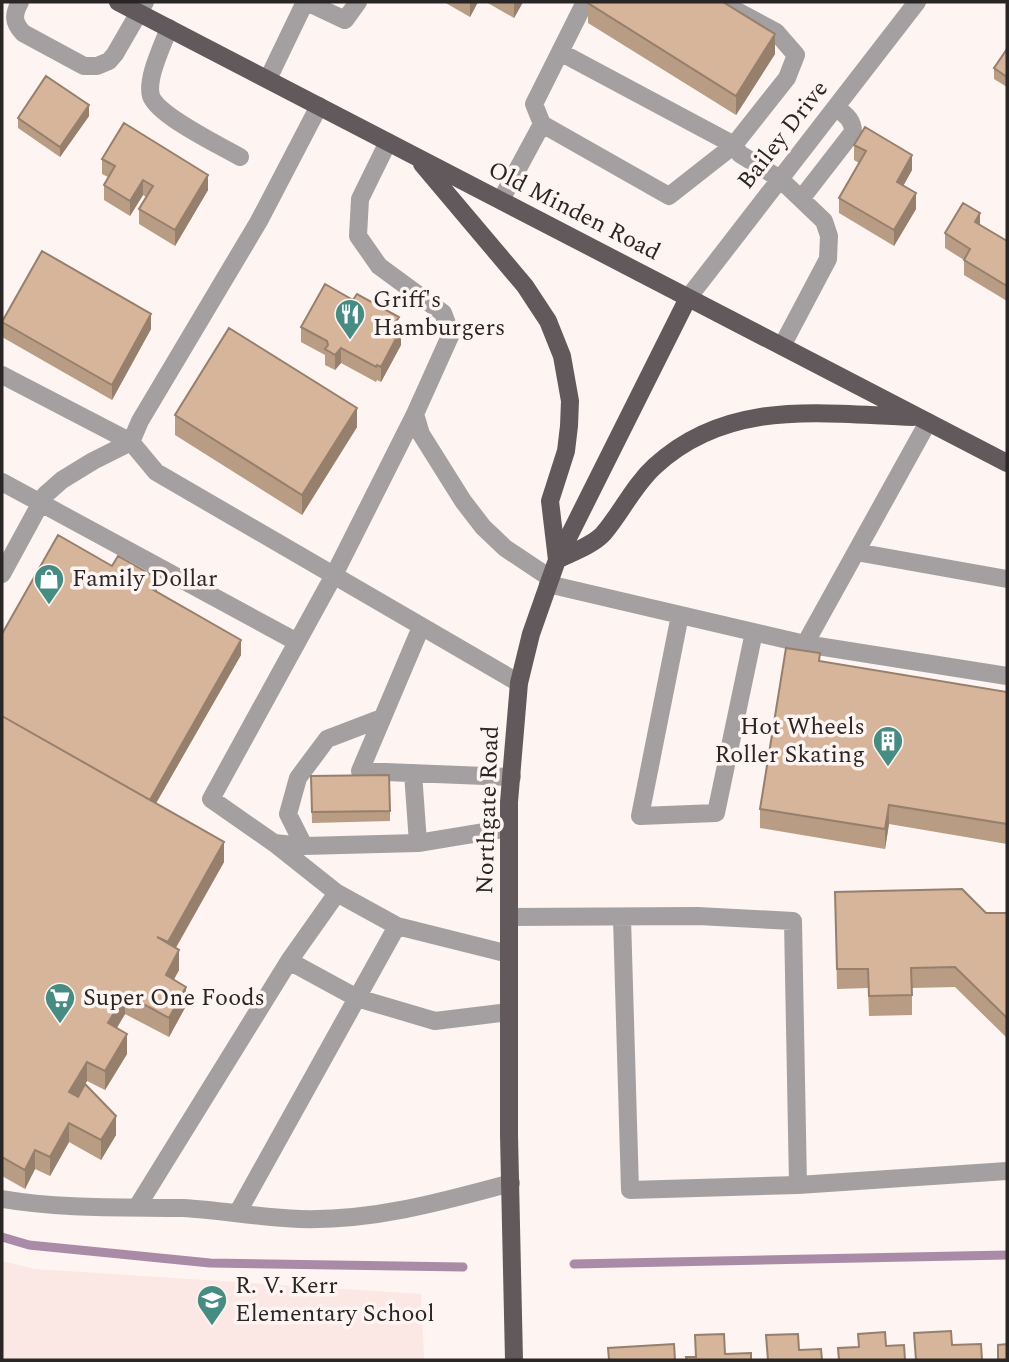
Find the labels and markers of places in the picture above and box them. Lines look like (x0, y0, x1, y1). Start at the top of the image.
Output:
place label: Griff's Hamburgers (373, 282, 505, 346)
restaurant icon: Griff's Hamburgers (333, 297, 367, 341)
place label: Family Dollar (72, 561, 218, 597)
shop icon: Family Dollar (32, 562, 66, 606)
place label: Hot Wheels Roller Skating (714, 709, 865, 773)
building icon: Hot Wheels Roller Skating (871, 724, 905, 768)
place label: Super One Foods (83, 980, 265, 1016)
supermarket icon: Super One Foods (43, 981, 77, 1025)
place label: R. V. Kerr Elementary School (235, 1268, 435, 1332)
school or university icon: R. V. Kerr Elementary School (195, 1283, 229, 1327)

